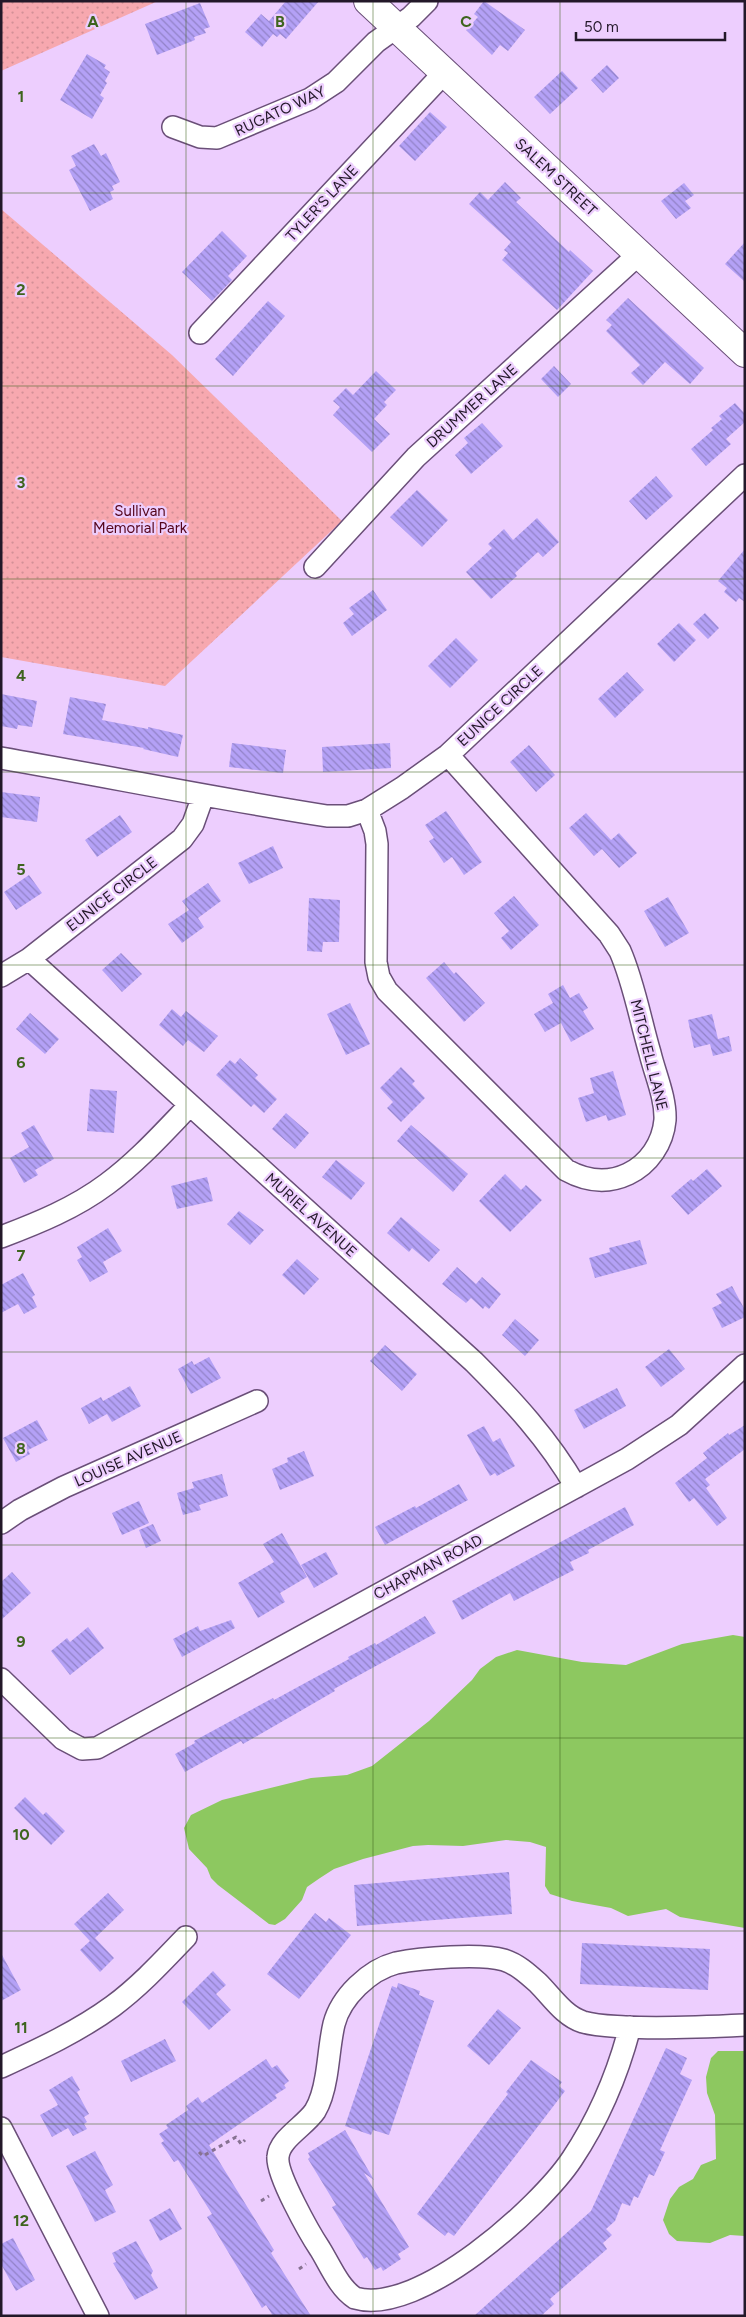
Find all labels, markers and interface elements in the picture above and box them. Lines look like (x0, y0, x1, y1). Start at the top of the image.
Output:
scale bar (576, 10, 725, 42)
text: A (87, 12, 99, 31)
text: B (275, 12, 285, 31)
text: C (460, 12, 472, 31)
text: 50 m (584, 18, 619, 36)
street label: RUGATO WAY (232, 82, 328, 140)
text: 1 (18, 87, 24, 106)
street label: SALEM STREET (511, 134, 601, 220)
street label: TYLER'S LANE (282, 161, 362, 245)
text: 2 (16, 280, 26, 299)
street label: DRUMMER LANE (423, 360, 521, 452)
text: 3 (17, 473, 26, 492)
park label: Sullivan Memorial Park (93, 502, 188, 537)
street label: EUNICE CIRCLE (454, 662, 546, 750)
text: 4 (16, 666, 26, 685)
street label: EUNICE CIRCLE (63, 853, 161, 935)
text: 5 (16, 860, 26, 879)
street label: MITCHELL LANE (627, 998, 671, 1112)
text: 6 (16, 1053, 26, 1072)
street label: MURIEL AVENUE (261, 1169, 361, 1261)
text: 7 (17, 1246, 26, 1265)
street label: LOUISE AVENUE (72, 1427, 184, 1491)
text: 8 (16, 1439, 26, 1458)
street label: CHAPMAN ROAD (371, 1531, 485, 1603)
text: 9 (16, 1632, 26, 1651)
text: 10 (12, 1825, 30, 1844)
text: 11 (14, 2018, 28, 2037)
text: 12 (13, 2211, 29, 2230)

